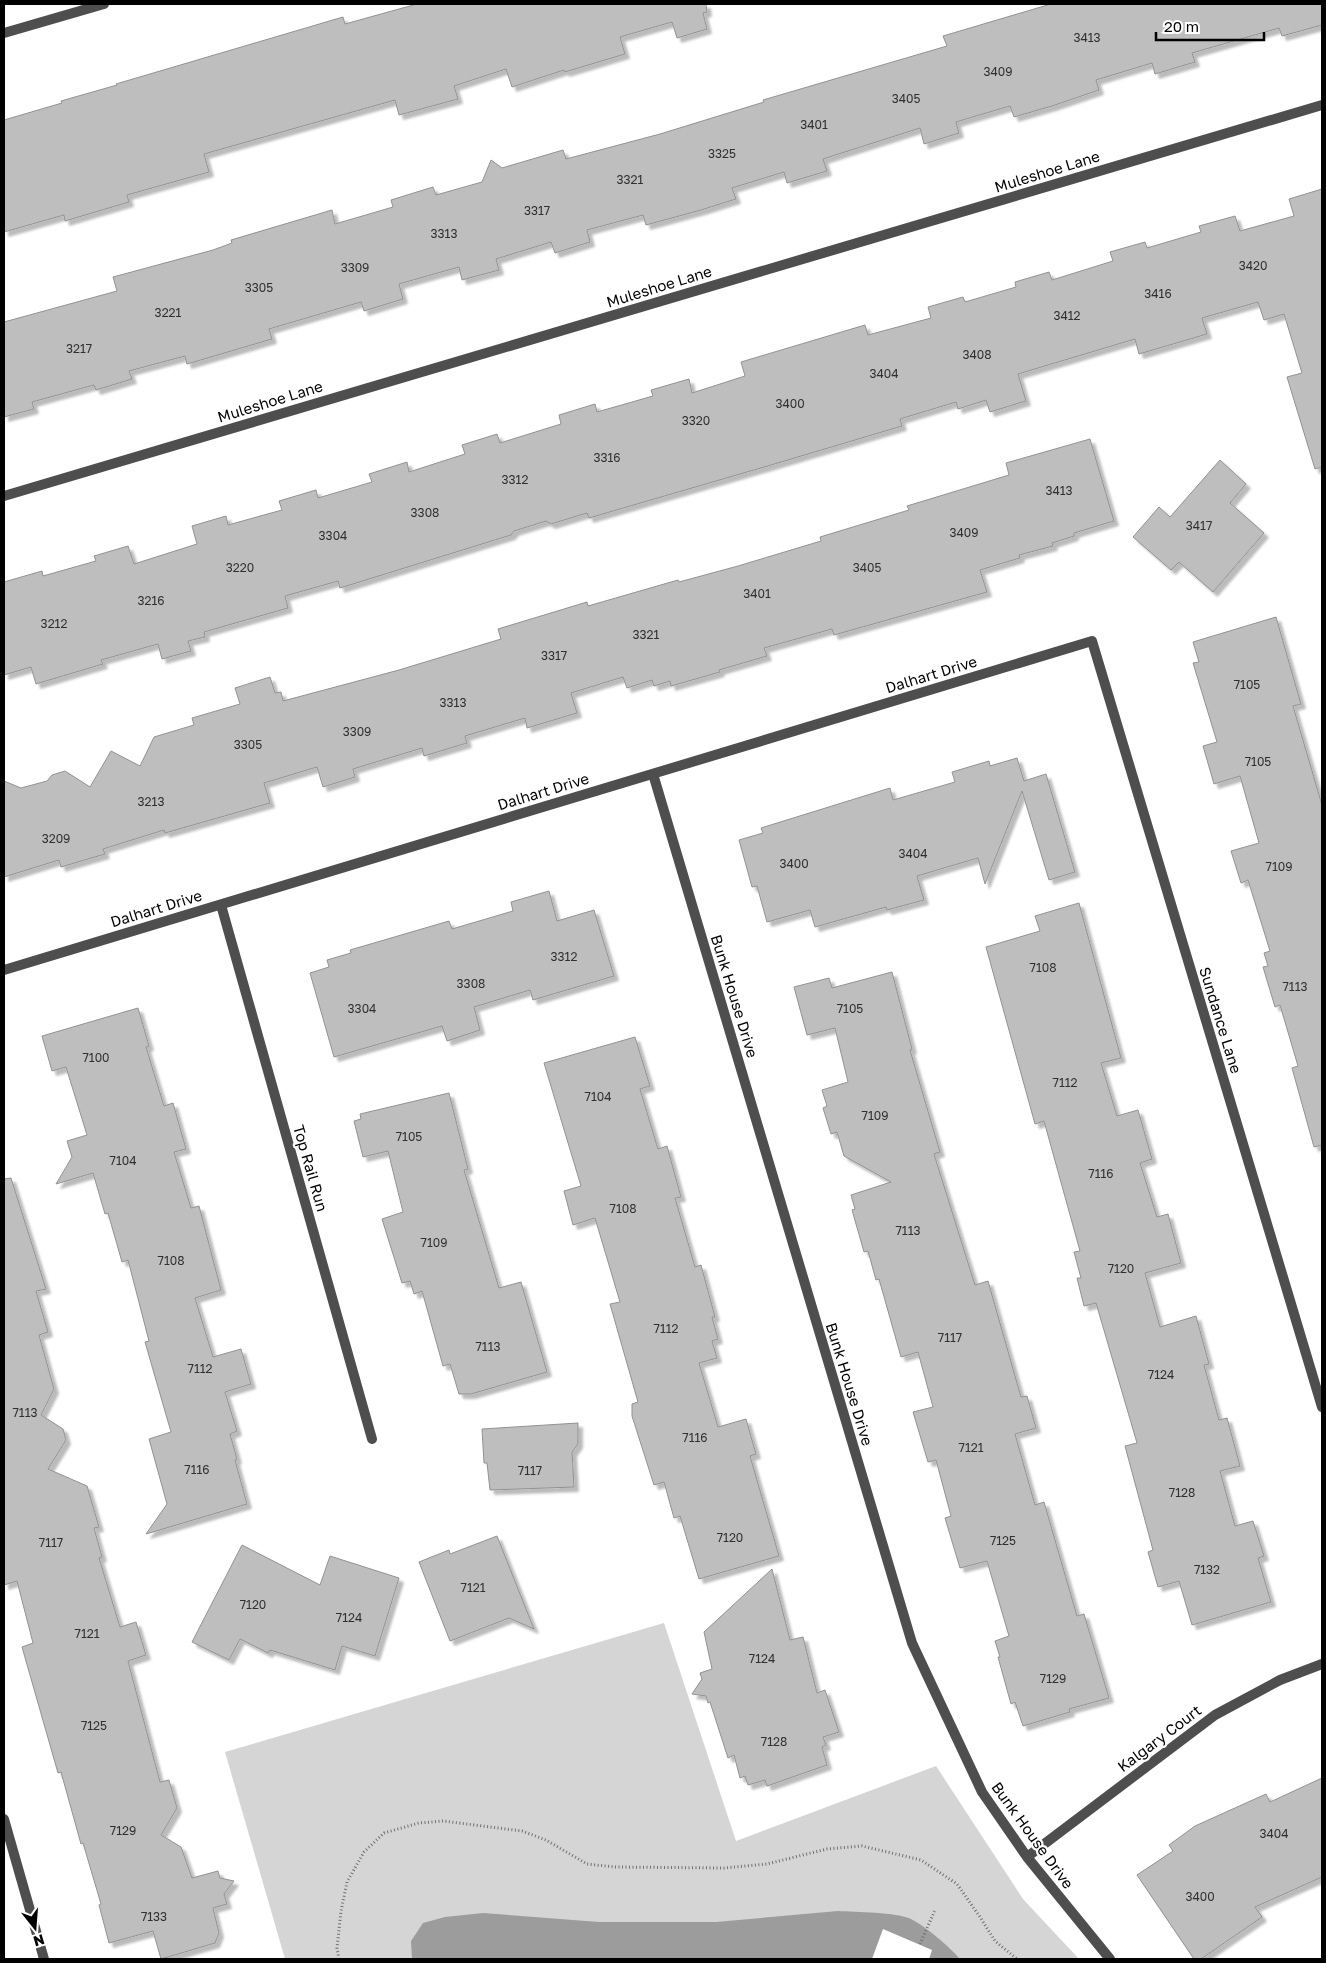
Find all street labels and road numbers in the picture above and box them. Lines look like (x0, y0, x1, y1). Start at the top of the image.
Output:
street label: Muleshoe Lane (992, 146, 1102, 196)
street label: Muleshoe Lane (604, 261, 714, 311)
street label: Muleshoe Lane (215, 376, 325, 426)
street label: Dalhart Drive (883, 651, 979, 696)
street label: Dalhart Drive (495, 768, 591, 813)
street label: Dalhart Drive (108, 885, 204, 930)
street label: Bunk House Drive (708, 932, 762, 1060)
street label: Sundance Lane (1196, 965, 1246, 1076)
street label: Top Rail Run (290, 1123, 332, 1213)
street label: Bunk House Drive (823, 1320, 877, 1448)
street label: Kalgary Court (1114, 1701, 1204, 1775)
street label: Bunk House Drive (988, 1778, 1078, 1892)

